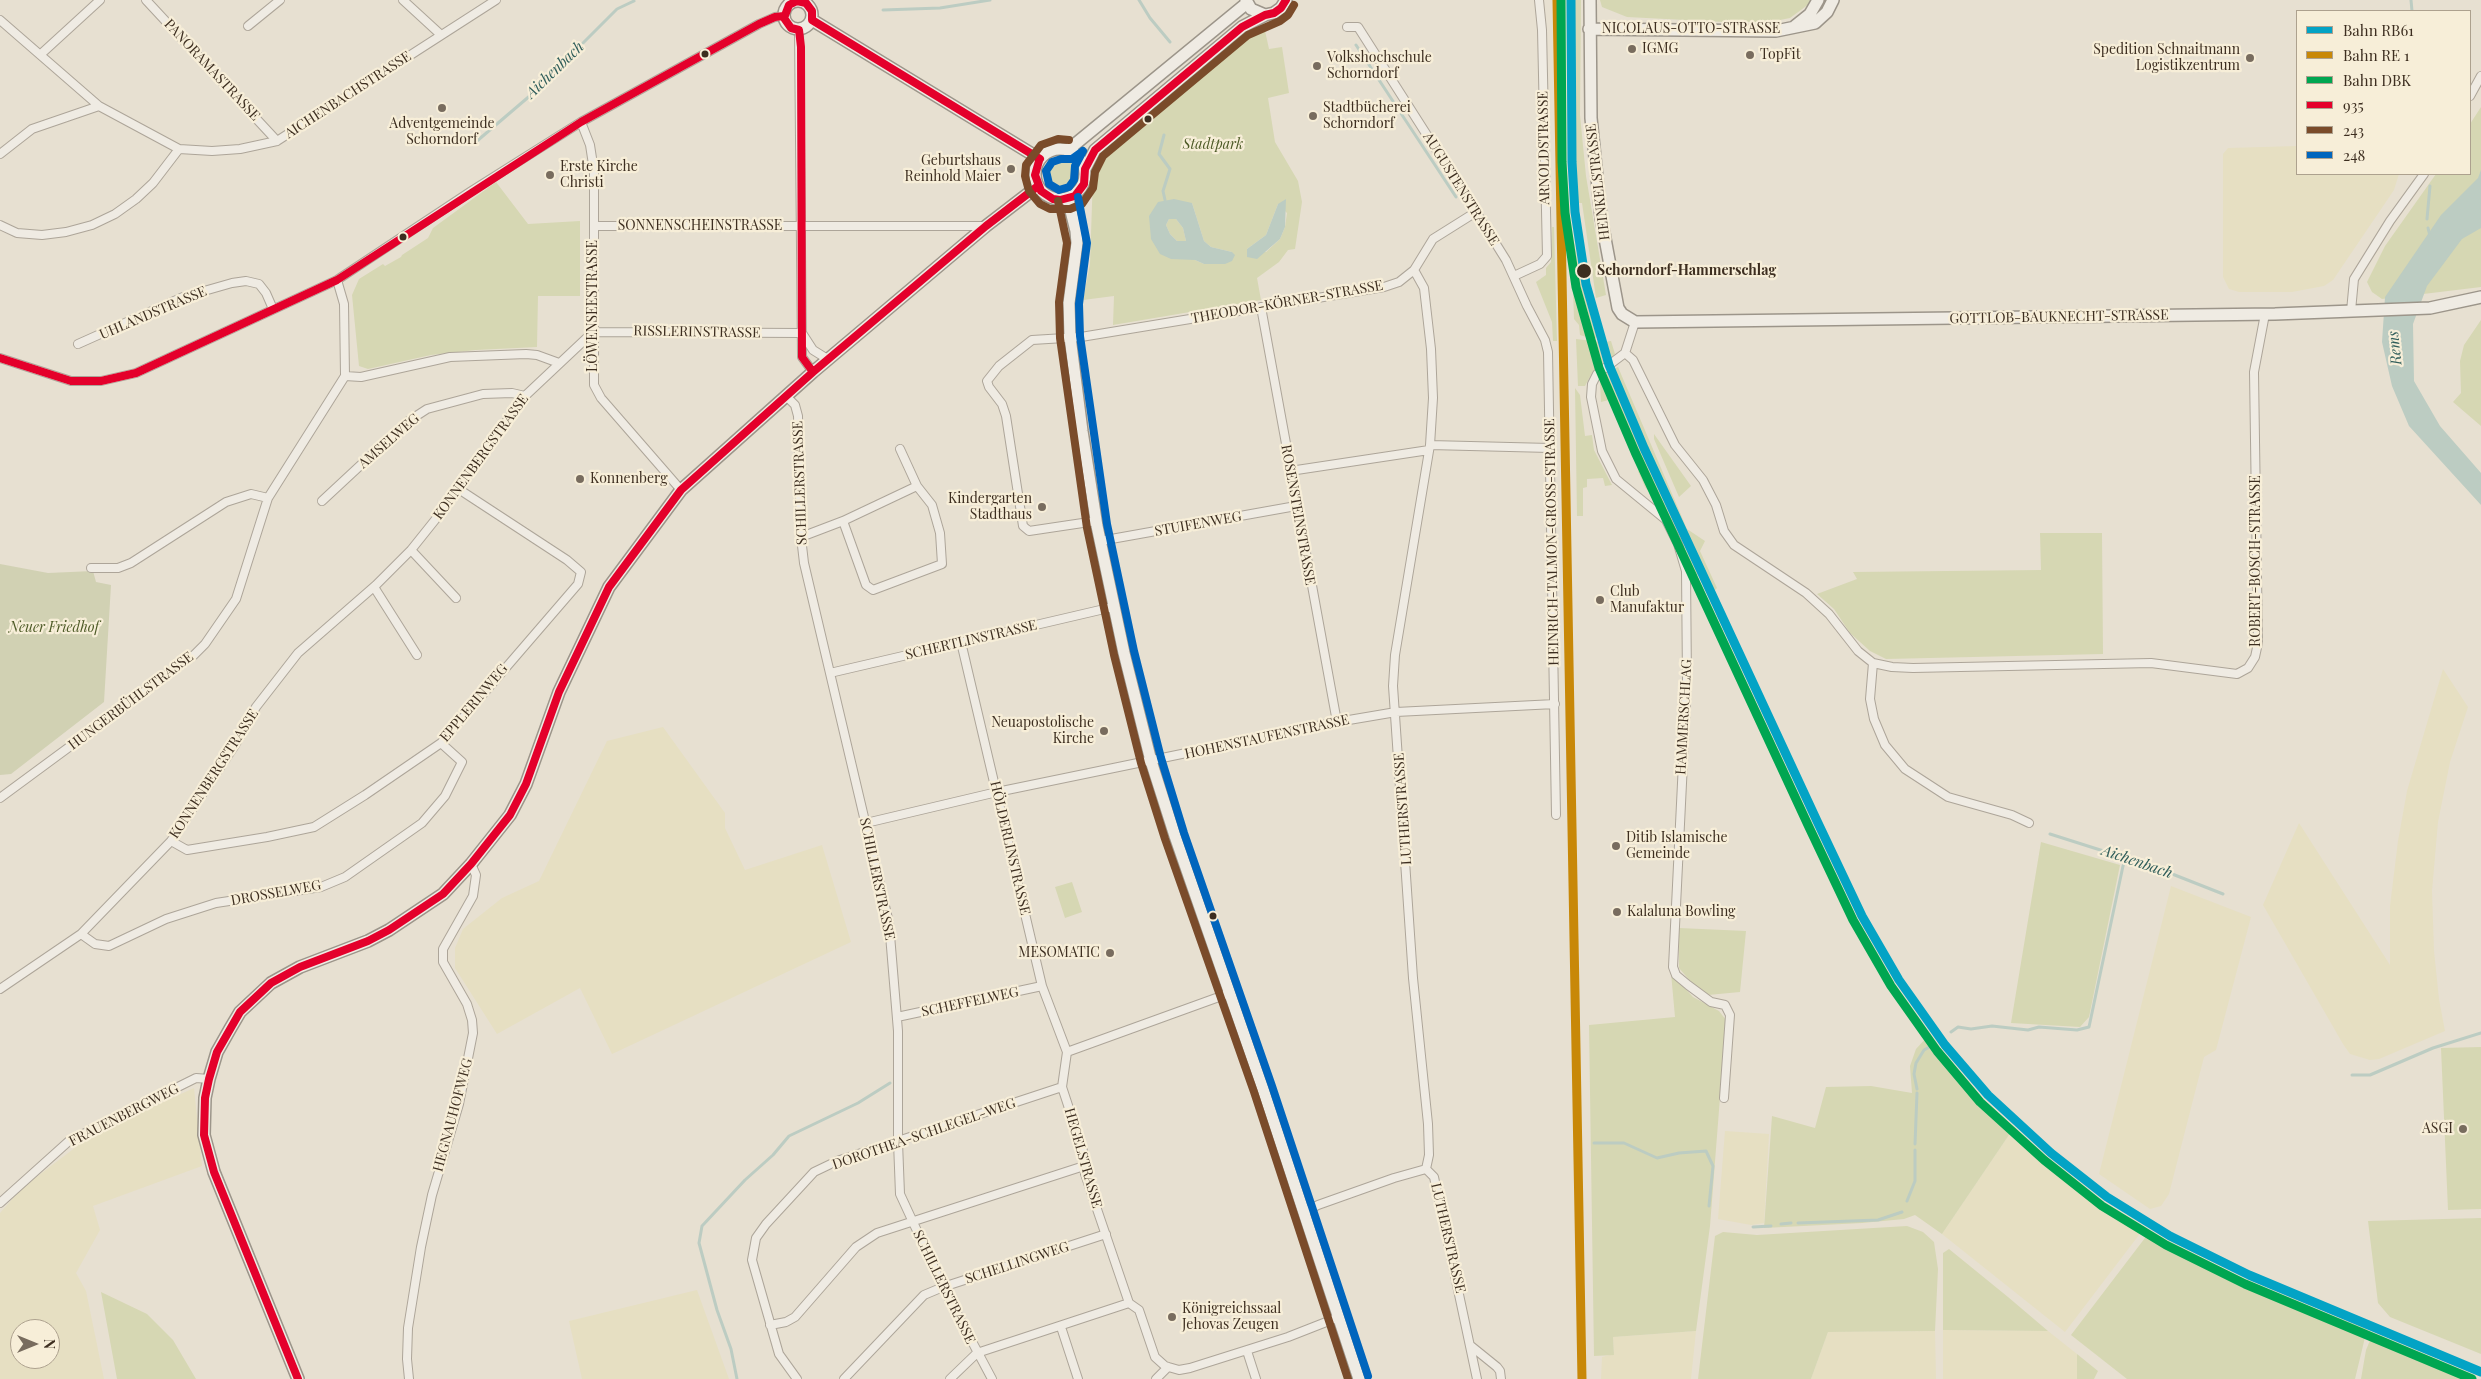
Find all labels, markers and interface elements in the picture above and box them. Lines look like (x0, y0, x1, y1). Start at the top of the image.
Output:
legend (2296, 10, 2471, 175)
street label: PANORAMASTRASSE (161, 16, 263, 124)
text: Bahn RB61 (2343, 20, 2414, 40)
street label: NICOLAUS-OTTO-STRASSE (1602, 21, 1780, 37)
water label: Aichenbach (522, 38, 588, 102)
place label: IGMG (1642, 41, 1678, 57)
place label: Spedition Schnaitmann Logistikzentrum (2093, 42, 2240, 74)
marker: IGMG (1626, 43, 1638, 55)
text: Bahn RE 1 (2343, 45, 2409, 65)
place label: TopFit (1760, 47, 1801, 63)
street label: AICHENBACHSTRASSE (282, 48, 414, 142)
unlabelled marker (700, 49, 710, 59)
marker: TopFit (1744, 49, 1756, 61)
place label: Volkshochschule Schorndorf (1327, 50, 1432, 82)
marker: Spedition Schnaitmann Logistikzentrum (2244, 52, 2256, 64)
marker: Volkshochschule Schorndorf (1311, 60, 1323, 72)
text: Bahn DBK (2343, 70, 2411, 90)
street label: ARNOLDSTRASSE (1535, 91, 1553, 205)
text: 935 (2343, 95, 2364, 115)
place label: Stadtbücherei Schorndorf (1323, 100, 1411, 132)
marker: Adventgemeinde Schorndorf (436, 102, 448, 114)
marker: Stadtbücherei Schorndorf (1307, 110, 1319, 122)
unlabelled marker (1143, 114, 1153, 124)
place label: Adventgemeinde Schorndorf (389, 116, 495, 148)
text: 243 (2343, 120, 2364, 140)
street label: HEINKELSTRASSE (1583, 123, 1613, 241)
street label: AUGUSTENSTRASSE (1419, 129, 1503, 249)
park label: Stadtpark (1183, 137, 1243, 153)
text: 248 (2343, 145, 2365, 165)
place label: Geburtshaus Reinhold Maier (905, 153, 1001, 186)
place label: Erste Kirche Christi (560, 159, 638, 192)
marker: Geburtshaus Reinhold Maier (1005, 163, 1017, 175)
marker: Erste Kirche Christi (544, 169, 556, 181)
street label: SONNENSCHEINSTRASSE (618, 218, 782, 234)
unlabelled marker (398, 232, 408, 242)
street label: LÖWENSEESTRASSE (585, 240, 601, 372)
marker: Schorndorf-Hammerschlag (1575, 262, 1593, 280)
place label: Schorndorf-Hammerschlag (1597, 263, 1776, 279)
street label: THEODOR-KÖRNER-STRASSE (1190, 277, 1384, 327)
street label: UHLANDSTRASSE (97, 283, 209, 343)
street label: GOTTLOB-BAUKNECHT-STRASSE (1949, 307, 2169, 327)
street label: RISSLERINSTRASSE (633, 322, 761, 342)
water label: Rems (2384, 330, 2406, 366)
street label: KONNENBERGSTRASSE (430, 391, 532, 523)
street label: AMSELWEG (355, 410, 423, 472)
street label: HEINRICH-TALMON-GROSS-STRASSE (1541, 418, 1563, 666)
street label: SCHILLERSTRASSE (789, 421, 811, 545)
street label: ROSENSTEINSTRASSE (1277, 443, 1319, 587)
place label: Konnenberg (590, 471, 668, 487)
marker: Konnenberg (574, 473, 586, 485)
street label: ROBERT-BOSCH-STRASSE (2248, 475, 2264, 647)
place label: Kindergarten Stadthaus (948, 491, 1032, 524)
marker: Kindergarten Stadthaus (1036, 501, 1048, 513)
street label: STUIFENWEG (1153, 508, 1243, 540)
place label: Club Manufaktur (1610, 584, 1684, 616)
marker: Club Manufaktur (1594, 594, 1606, 606)
street label: SCHERTLINSTRASSE (904, 617, 1038, 663)
park label: Neuer Friedhof (9, 620, 99, 636)
street label: HUNGERBÜHLSTRASSE (65, 648, 197, 754)
street label: HAMMERSCHLAG (1673, 659, 1695, 775)
street label: EPPLERINWEG (437, 661, 511, 745)
street label: KONNENBERGSTRASSE (166, 706, 262, 842)
street label: HOHENSTAUFENSTRASSE (1183, 711, 1351, 763)
place label: Neuapostolische Kirche (991, 715, 1094, 748)
marker: Neuapostolische Kirche (1098, 725, 1110, 737)
street label: LUTHERSTRASSE (1391, 752, 1415, 866)
street label: HÖLDERLINSTRASSE (986, 779, 1034, 917)
street label: SCHILLERSTRASSE (856, 816, 898, 942)
place label: Ditib Islamische Gemeinde (1626, 830, 1727, 862)
marker: Ditib Islamische Gemeinde (1610, 840, 1622, 852)
water label: Aichenbach (2099, 842, 2175, 882)
street label: DROSSELWEG (230, 877, 322, 909)
place label: Kalaluna Bowling (1627, 904, 1736, 920)
marker: Kalaluna Bowling (1611, 906, 1623, 918)
unlabelled marker (1208, 911, 1218, 921)
place label: MESOMATIC (1018, 945, 1100, 961)
marker: MESOMATIC (1104, 947, 1116, 959)
street label: SCHEFFELWEG (920, 983, 1020, 1021)
street label: HEGNAUHOFWEG (430, 1056, 476, 1174)
street label: FRAUENBERGWEG (66, 1080, 182, 1150)
street label: DOROTHEA-SCHLEGEL-WEG (830, 1095, 1018, 1173)
street label: HEGELSTRASSE (1061, 1106, 1105, 1210)
place label: ASGI (2422, 1121, 2453, 1137)
marker: ASGI (2457, 1123, 2469, 1135)
street label: LUTHERSTRASSE (1427, 1181, 1469, 1295)
street label: SCHILLERSTRASSE (909, 1227, 979, 1347)
street label: SCHELLINGWEG (963, 1238, 1071, 1288)
place label: Königreichssaal Jehovas Zeugen (1182, 1301, 1281, 1334)
marker: Königreichssaal Jehovas Zeugen (1166, 1311, 1178, 1323)
north arrow (10, 1319, 60, 1369)
text: N (40, 1339, 59, 1349)

